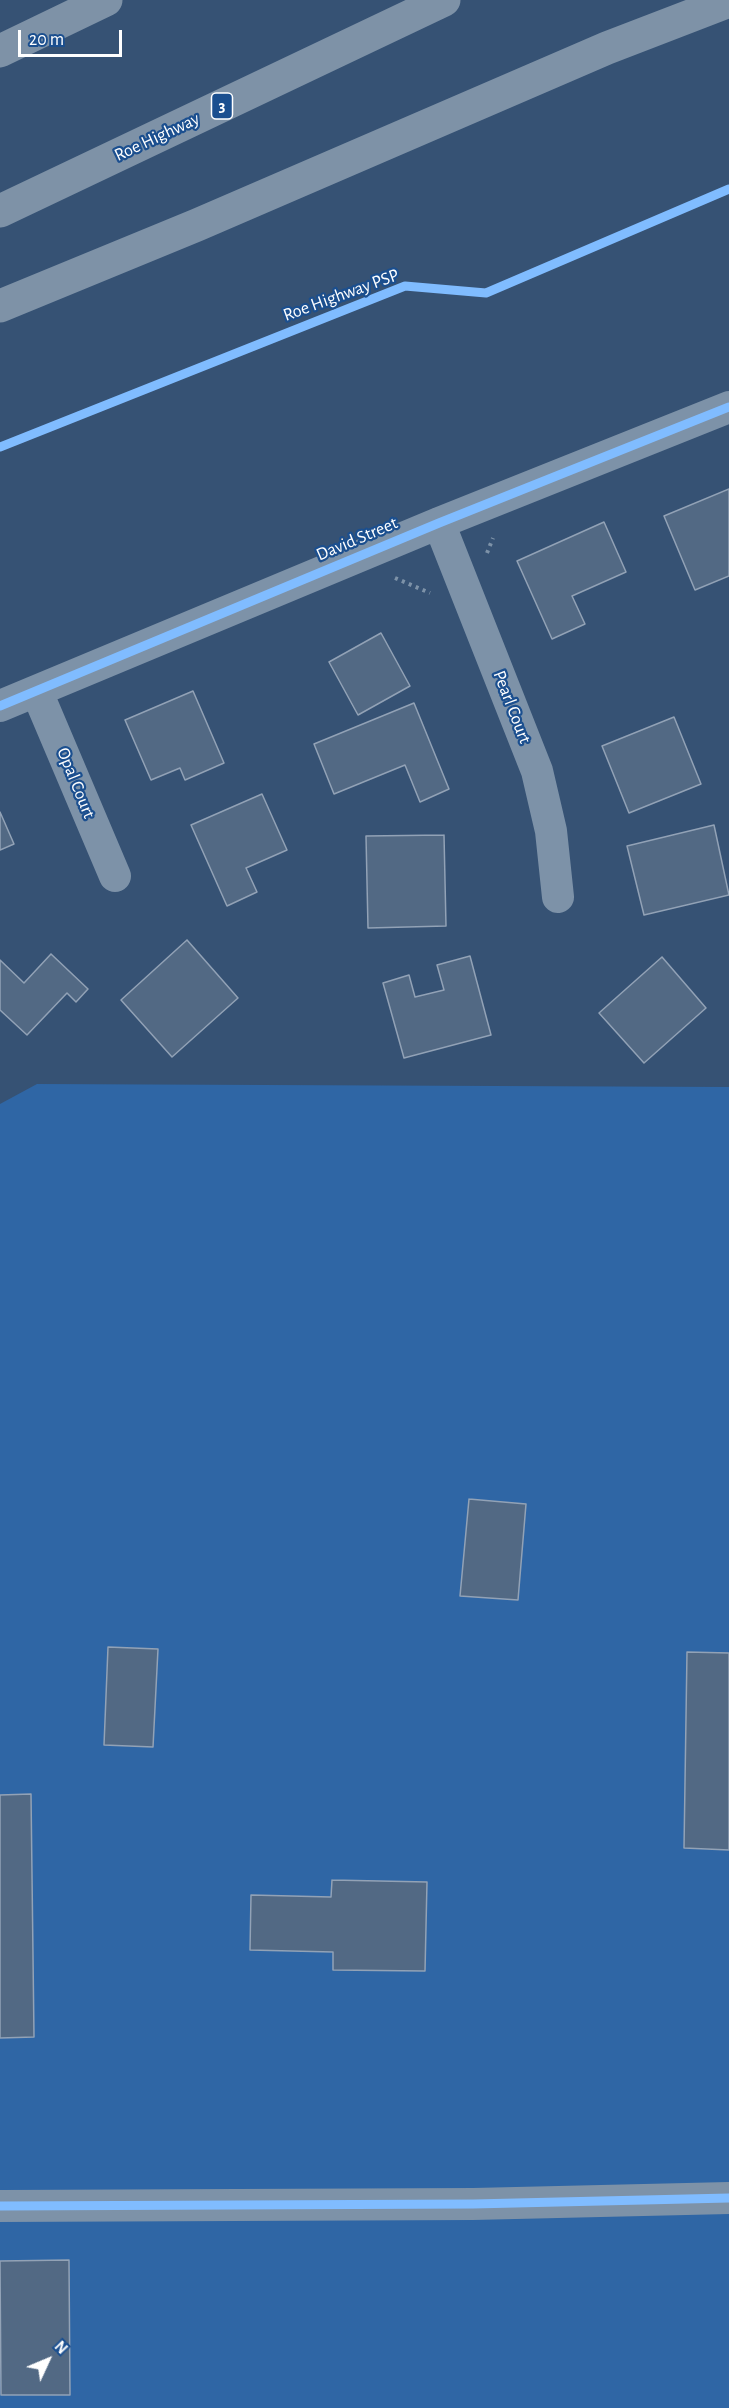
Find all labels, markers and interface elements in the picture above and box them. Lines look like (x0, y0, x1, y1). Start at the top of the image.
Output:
scale bar (21, 18, 124, 56)
text: 20 m (29, 31, 64, 49)
road number: 3 (212, 93, 232, 119)
street label: Roe Highway (111, 108, 203, 166)
street label: Roe Highway PSP (280, 264, 402, 326)
street label: David Street (313, 512, 401, 566)
street label: Pearl Court (488, 667, 536, 747)
street label: Opal Court (52, 744, 100, 822)
north arrow (18, 2330, 78, 2390)
text: N (51, 2338, 71, 2357)

